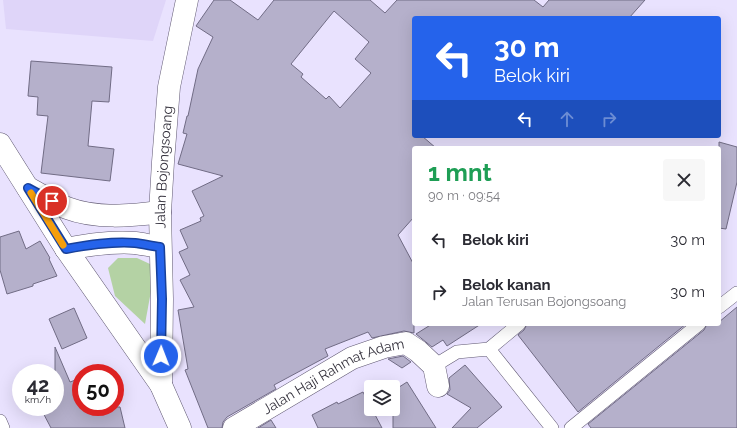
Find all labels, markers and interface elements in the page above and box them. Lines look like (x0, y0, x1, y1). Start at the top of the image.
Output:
text: 30 m (494, 31, 560, 64)
icon: left (428, 32, 480, 84)
text: Belok kiri (494, 65, 570, 86)
street label: Jalan Bojongsoang (152, 105, 175, 229)
icon: left (514, 108, 536, 130)
icon: ahead (556, 108, 578, 130)
icon: right (598, 108, 620, 130)
text: 1 mnt (428, 158, 492, 187)
button: close (663, 159, 705, 201)
pin (35, 184, 69, 218)
text: 90 m · 09:54 (428, 188, 500, 203)
icon: arrive (41, 190, 63, 212)
icon: left (428, 229, 450, 251)
text: Belok kiri (462, 231, 529, 249)
text: 30 m (670, 231, 705, 249)
text: Belok kanan (462, 276, 551, 294)
icon: right (428, 281, 450, 303)
text: 30 m (670, 283, 705, 301)
text: Jalan Terusan Bojongsoang (462, 294, 626, 309)
position arrow (140, 335, 182, 377)
street label: Jalan Haji Rahmat Adam (260, 335, 405, 417)
speed limit sign: 50 (72, 364, 124, 416)
text: 42 (27, 373, 49, 397)
map controls (364, 380, 400, 416)
button: layers (364, 380, 400, 416)
text: km/h (25, 394, 51, 405)

